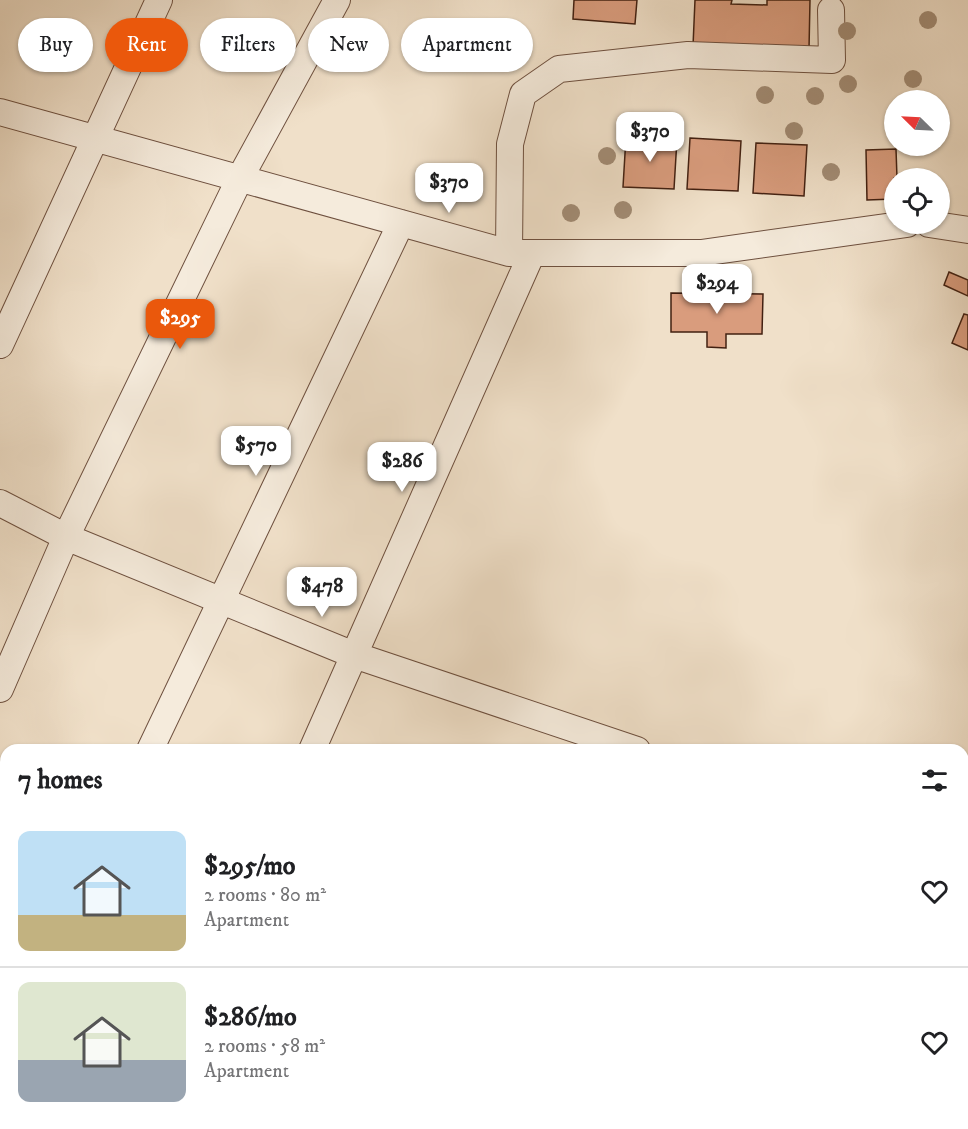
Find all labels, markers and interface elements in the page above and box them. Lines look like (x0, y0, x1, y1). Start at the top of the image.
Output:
chip: Buy (18, 18, 93, 72)
chip: Rent (105, 18, 188, 72)
chip: Filters (200, 18, 296, 72)
chip: New (308, 18, 389, 72)
chip: Apartment (401, 18, 533, 72)
north arrow (884, 90, 950, 156)
map controls (884, 90, 950, 234)
pin: $370 (614, 112, 686, 163)
text: $370 (630, 119, 670, 144)
pin: $370 (413, 163, 485, 214)
button: locate (884, 168, 950, 234)
text: $370 (429, 170, 469, 195)
pin: $294 (681, 264, 753, 315)
text: $294 (696, 271, 738, 296)
pin: $295 (144, 299, 216, 350)
text: $295 (160, 306, 200, 331)
pin: $570 (220, 426, 292, 477)
text: $570 (235, 433, 277, 458)
pin: $286 (366, 442, 438, 493)
text: $286 (381, 449, 423, 474)
pin: $478 (286, 567, 358, 618)
text: $478 (301, 574, 343, 599)
text: 7 homes (18, 764, 102, 797)
icon: filters (918, 764, 951, 797)
text: $295/mo (204, 850, 296, 883)
icon: home (66, 855, 138, 927)
icon: heart (918, 875, 951, 908)
text: 2 rooms · 80 m² (204, 883, 326, 908)
text: Apartment (204, 908, 289, 933)
text: $286/mo (204, 1001, 297, 1034)
icon: home (66, 1006, 138, 1078)
icon: heart (918, 1026, 951, 1059)
text: 2 rooms · 58 m² (204, 1034, 325, 1059)
text: Apartment (204, 1059, 289, 1084)

